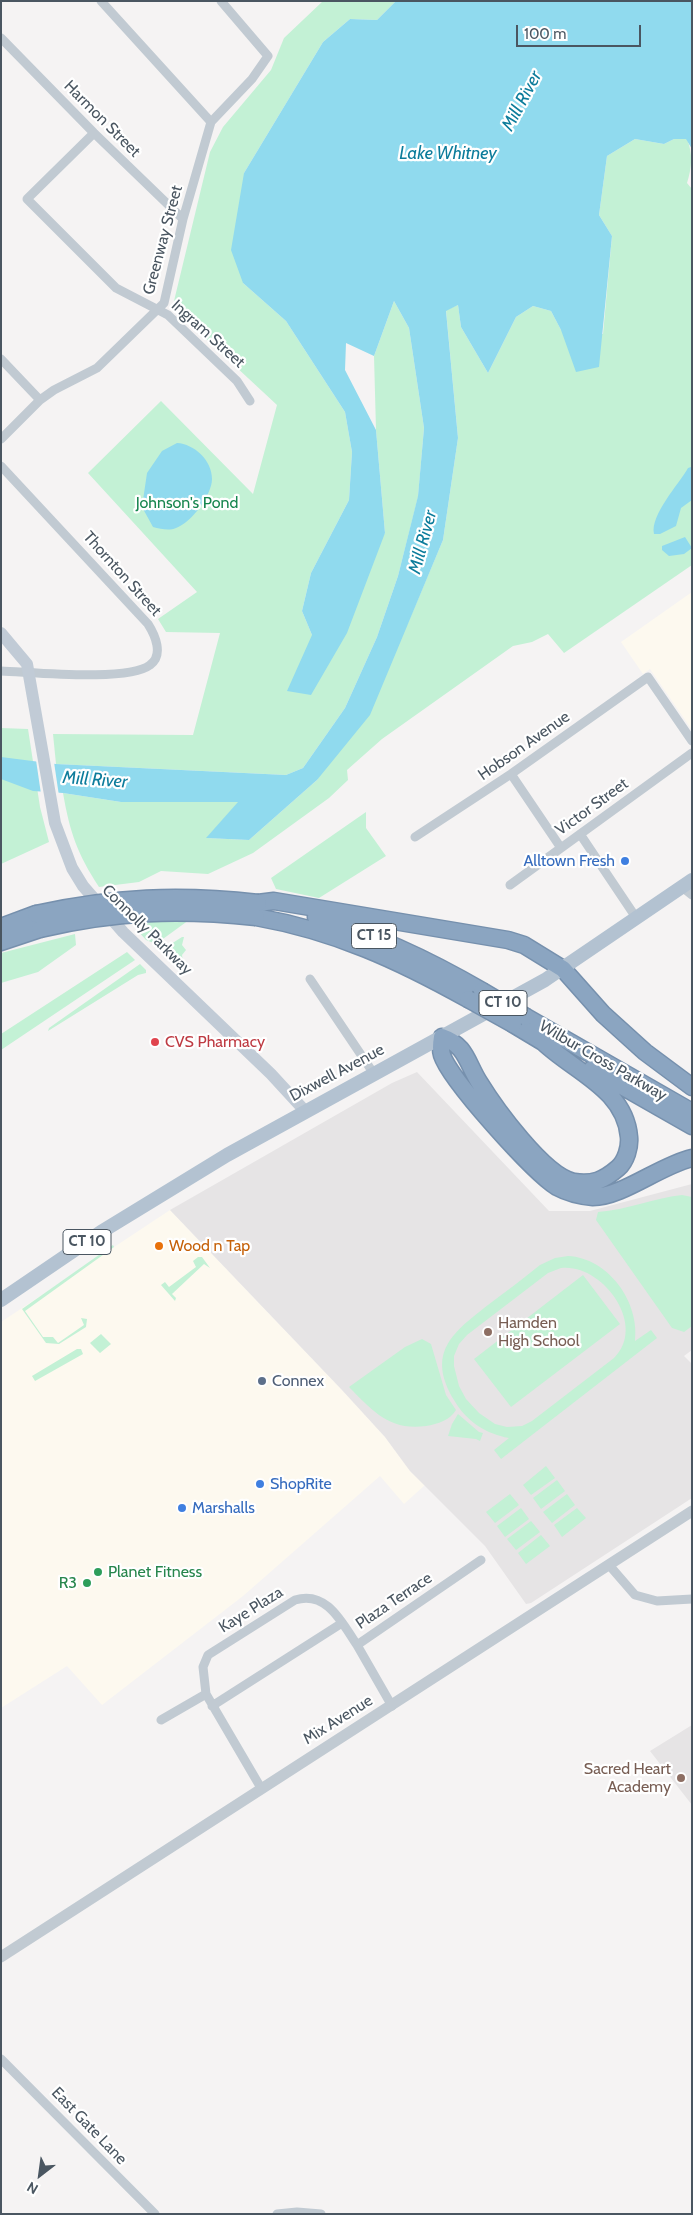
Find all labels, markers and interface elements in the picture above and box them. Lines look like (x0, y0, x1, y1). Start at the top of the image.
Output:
scale bar (518, 15, 643, 47)
text: 100 m (524, 25, 566, 43)
water label: Mill River (497, 67, 547, 135)
street label: Harmon Street (60, 77, 144, 161)
water label: Lake Whitney (399, 143, 497, 165)
street label: Greenway Street (139, 183, 187, 297)
street label: Ingram Street (167, 296, 249, 372)
park label: Johnson's Pond (136, 493, 238, 513)
water label: Mill River (404, 508, 442, 576)
street label: Thornton Street (79, 528, 165, 620)
street label: Hobson Avenue (474, 707, 574, 785)
water label: Mill River (62, 767, 128, 793)
street label: Victor Street (552, 774, 632, 840)
place label: Alltown Fresh (524, 851, 615, 871)
marker: Alltown Fresh (619, 855, 631, 867)
street label: Connolly Parkway (98, 881, 196, 979)
road number: CT 15 (352, 924, 396, 948)
road number: CT 10 (479, 990, 527, 1016)
street label: Wilbur Cross Parkway (536, 1017, 670, 1105)
place label: CVS Pharmacy (165, 1032, 265, 1052)
marker: CVS Pharmacy (149, 1036, 161, 1048)
street label: Dixwell Avenue (287, 1040, 387, 1106)
road number: CT 10 (63, 1230, 111, 1254)
place label: Wood n Tap (169, 1236, 250, 1256)
marker: Wood n Tap (153, 1240, 165, 1252)
place label: Hamden High School (498, 1313, 579, 1351)
marker: Hamden High School (482, 1326, 494, 1338)
place label: Connex (272, 1371, 324, 1391)
marker: Connex (256, 1375, 268, 1387)
place label: ShopRite (270, 1474, 332, 1494)
marker: ShopRite (254, 1478, 266, 1490)
place label: Marshalls (192, 1498, 255, 1518)
marker: Marshalls (176, 1502, 188, 1514)
place label: Planet Fitness (108, 1562, 202, 1582)
marker: Planet Fitness (92, 1566, 104, 1578)
street label: Plaza Terrace (352, 1568, 436, 1634)
place label: R3 (59, 1573, 77, 1593)
marker: R3 (81, 1577, 93, 1589)
street label: Kaye Plaza (215, 1583, 287, 1637)
street label: Mix Avenue (300, 1691, 376, 1749)
place label: Sacred Heart Academy (584, 1759, 671, 1797)
marker: Sacred Heart Academy (675, 1772, 687, 1784)
street label: East Gate Lane (47, 2083, 131, 2169)
north arrow (15, 2150, 65, 2200)
text: N (24, 2178, 41, 2198)

